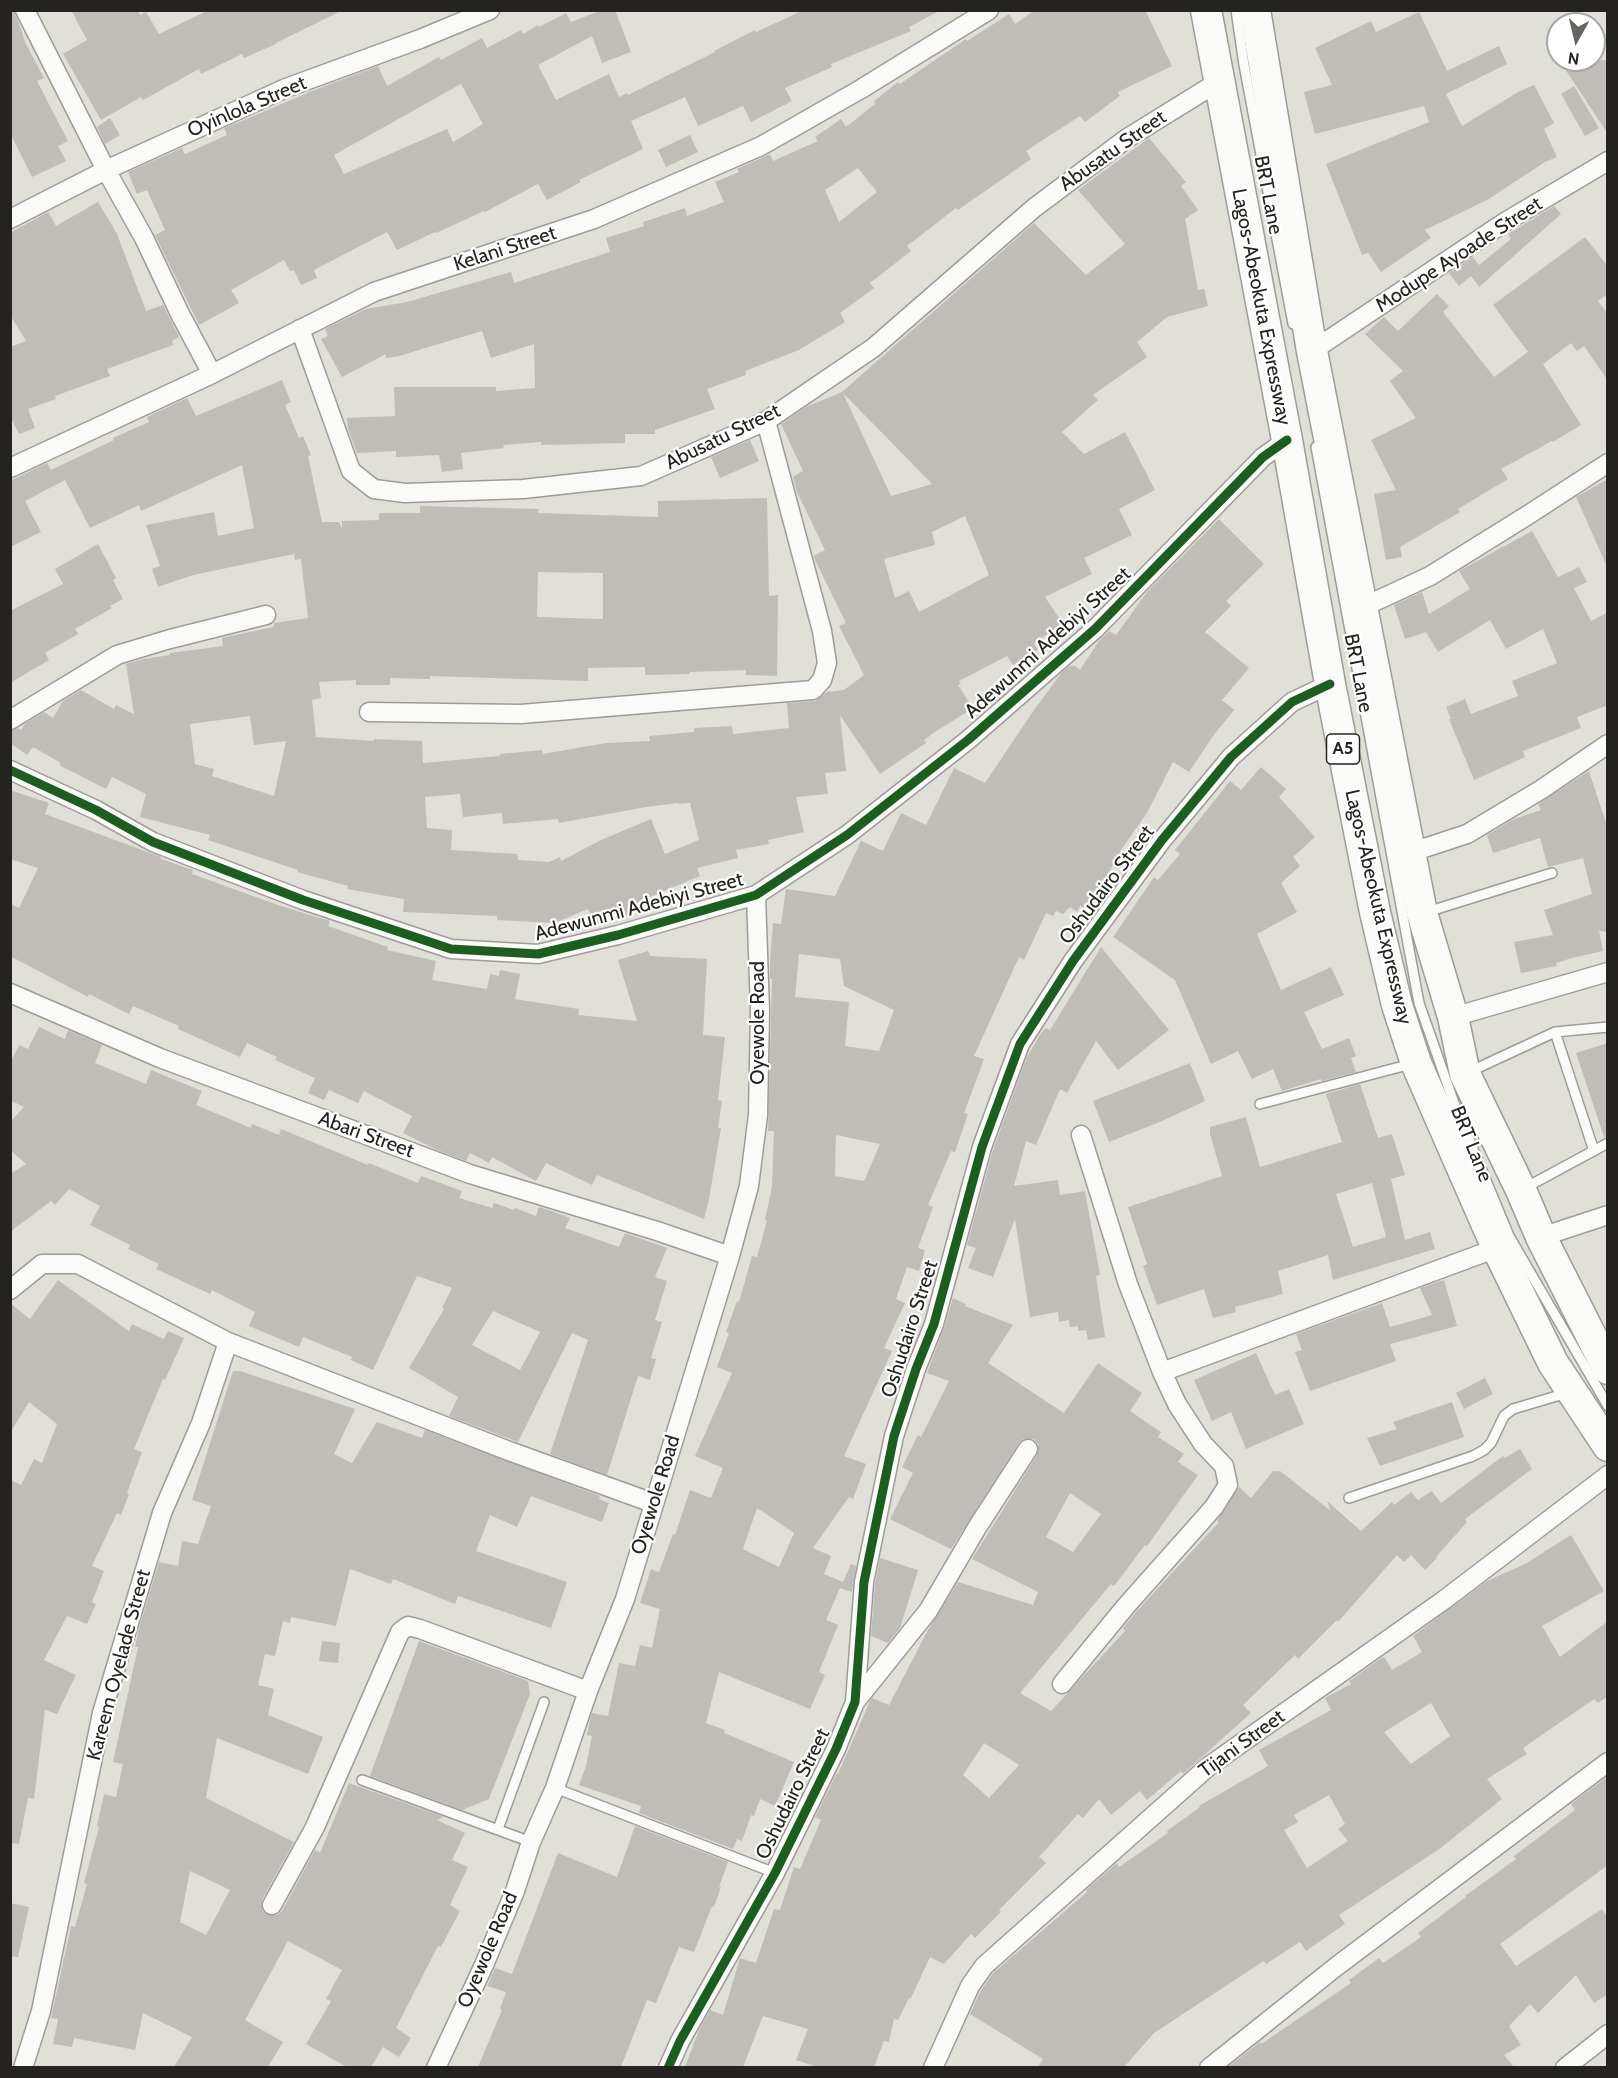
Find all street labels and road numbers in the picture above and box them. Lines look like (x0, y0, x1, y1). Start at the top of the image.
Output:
street label: Oyinlola Street (184, 71, 310, 143)
street label: Abusatu Street (1055, 105, 1171, 197)
street label: BRT Lane (1249, 153, 1287, 237)
street label: Lagos-Abeokuta Expressway (1226, 187, 1296, 427)
street label: Modupe Ayoade Street (1371, 192, 1547, 318)
street label: Kelani Street (451, 221, 559, 277)
street label: Abusatu Street (662, 399, 784, 475)
street label: Adewunmi Adebiyi Street (960, 562, 1136, 724)
street label: BRT Lane (1339, 631, 1377, 715)
road number: A5 (1326, 734, 1360, 764)
street label: Lagos-Abeokuta Expressway (1339, 787, 1417, 1027)
street label: Oshudairo Street (1054, 821, 1160, 949)
street label: Adewunmi Adebiyi Street (532, 868, 746, 946)
street label: Oyewole Road (746, 961, 770, 1085)
street label: BRT Lane (1445, 1102, 1497, 1186)
street label: Abari Street (315, 1107, 417, 1163)
street label: Oshudairo Street (877, 1257, 943, 1401)
street label: Oyewole Road (626, 1432, 686, 1558)
street label: Kareem Oyelade Street (82, 1567, 156, 1763)
street label: Tijani Street (1195, 1705, 1289, 1783)
street label: Oshudairo Street (751, 1725, 835, 1863)
street label: Oyewole Road (453, 1888, 523, 2012)

